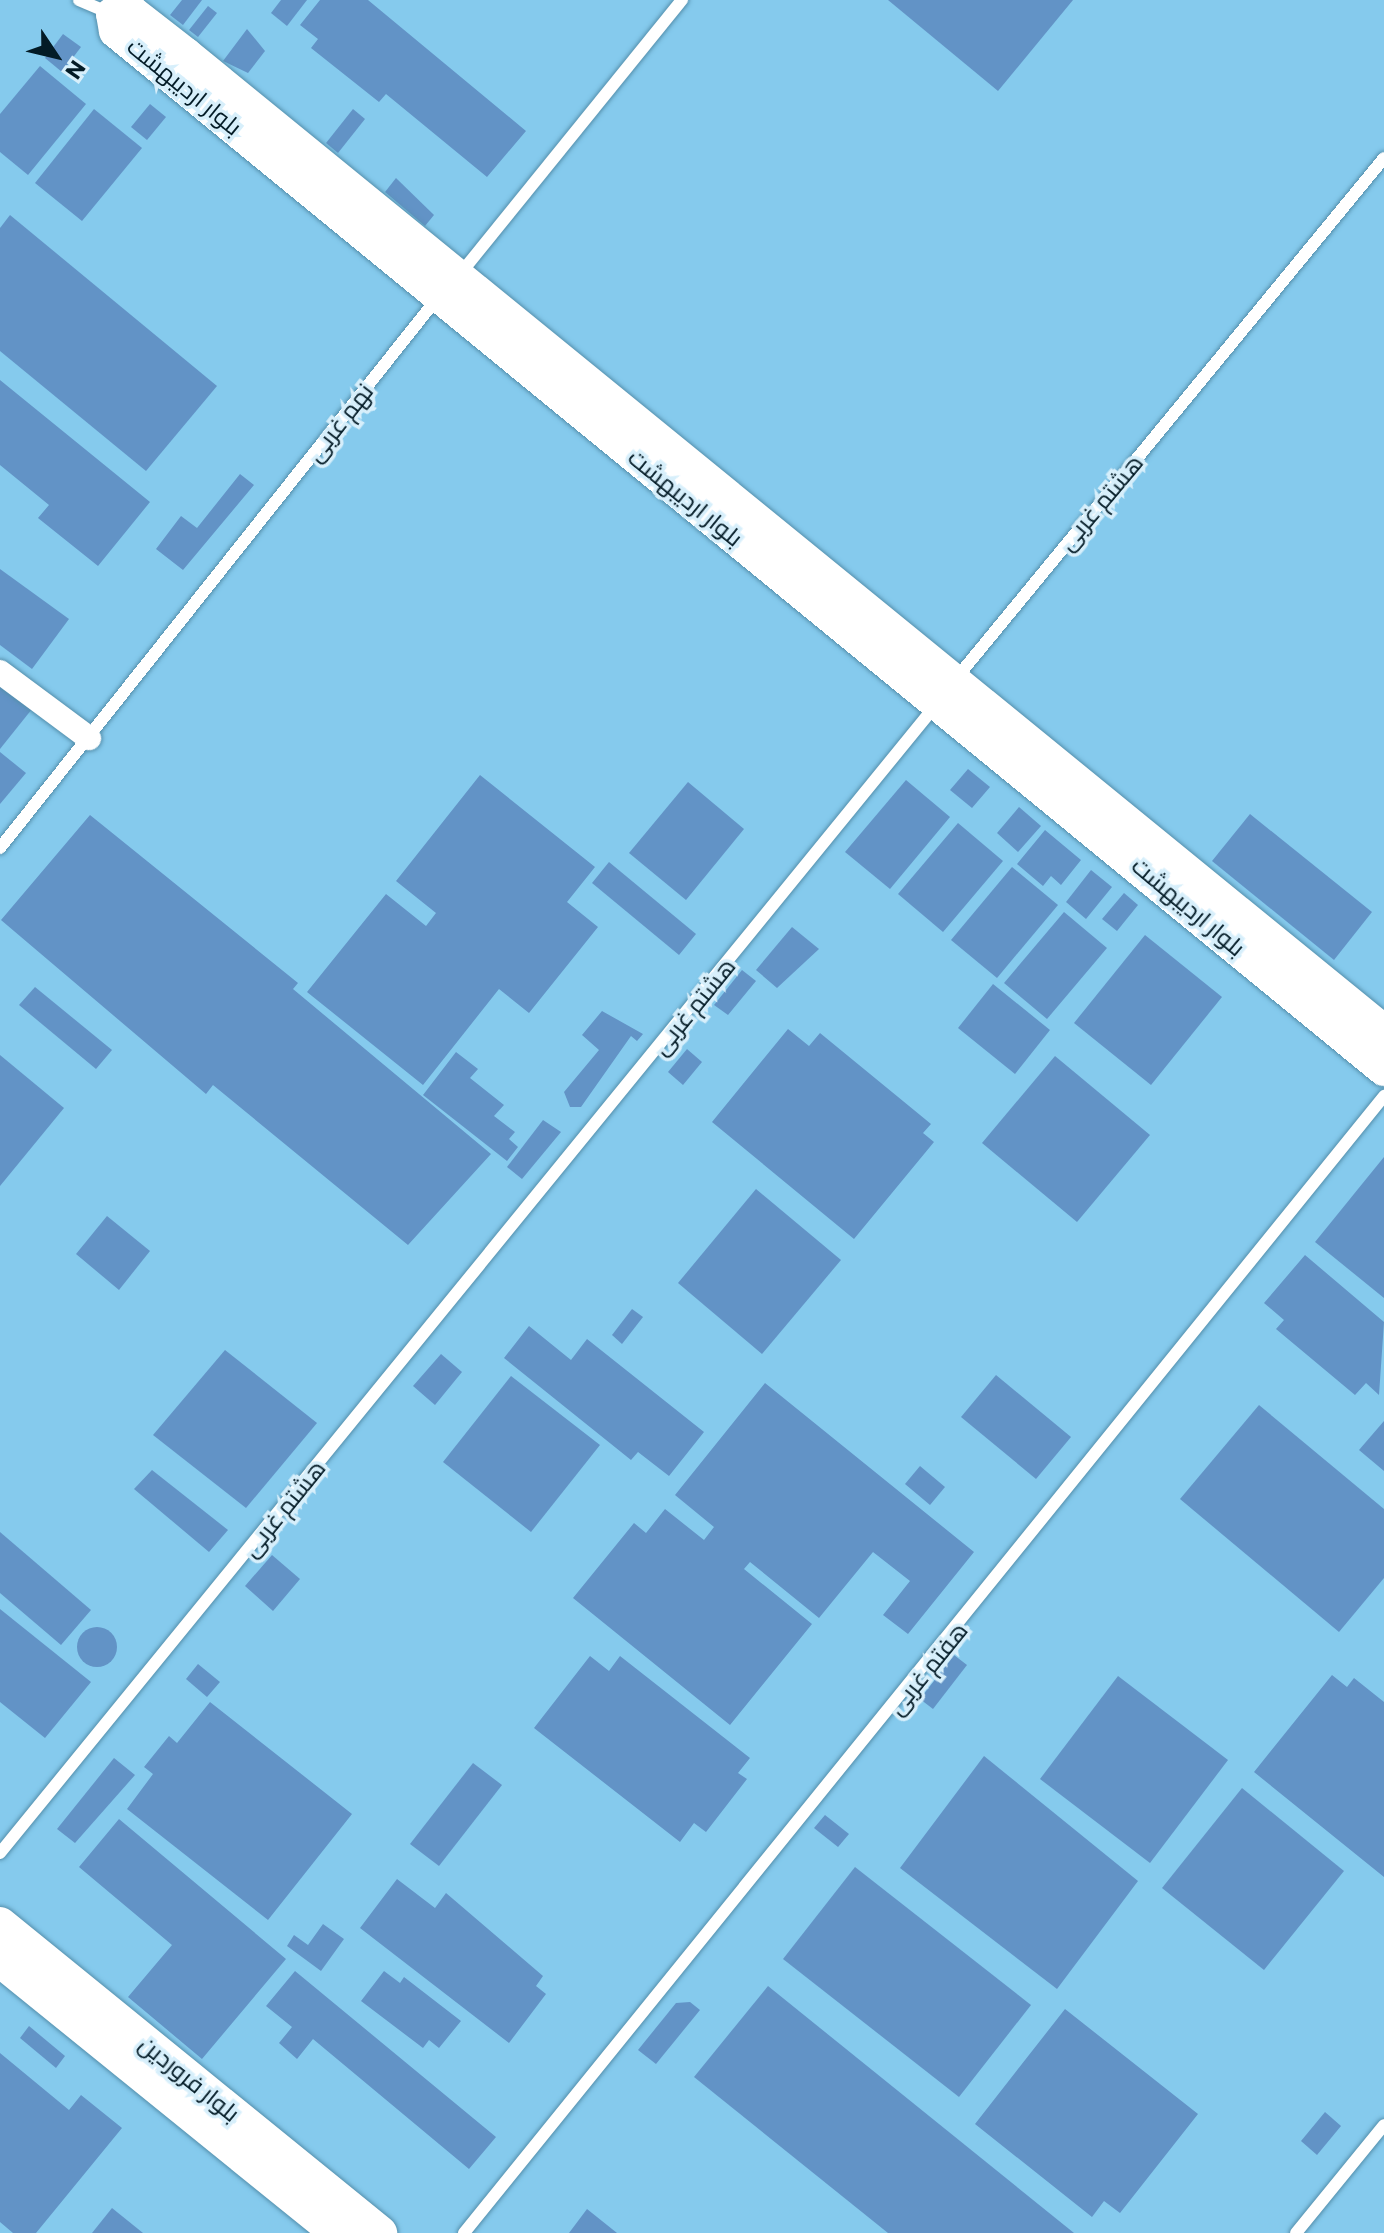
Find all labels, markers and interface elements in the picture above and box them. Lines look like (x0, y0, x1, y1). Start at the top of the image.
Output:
north arrow (16, 16, 96, 96)
street label: بلوار اردیبهشت (122, 31, 248, 141)
text: N (60, 56, 92, 85)
street label: نهم غربی (299, 377, 379, 467)
street label: بلوار اردیبهشت (623, 442, 749, 552)
street label: هشتم غربی (1052, 448, 1148, 556)
street label: بلوار اردیبهشت (1127, 850, 1251, 962)
street label: هشتم غربی (645, 952, 741, 1060)
street label: هشتم غربی (235, 1454, 331, 1562)
street label: هفتم غربی (881, 1616, 973, 1720)
street label: بلوار فروردین (134, 2029, 246, 2127)

